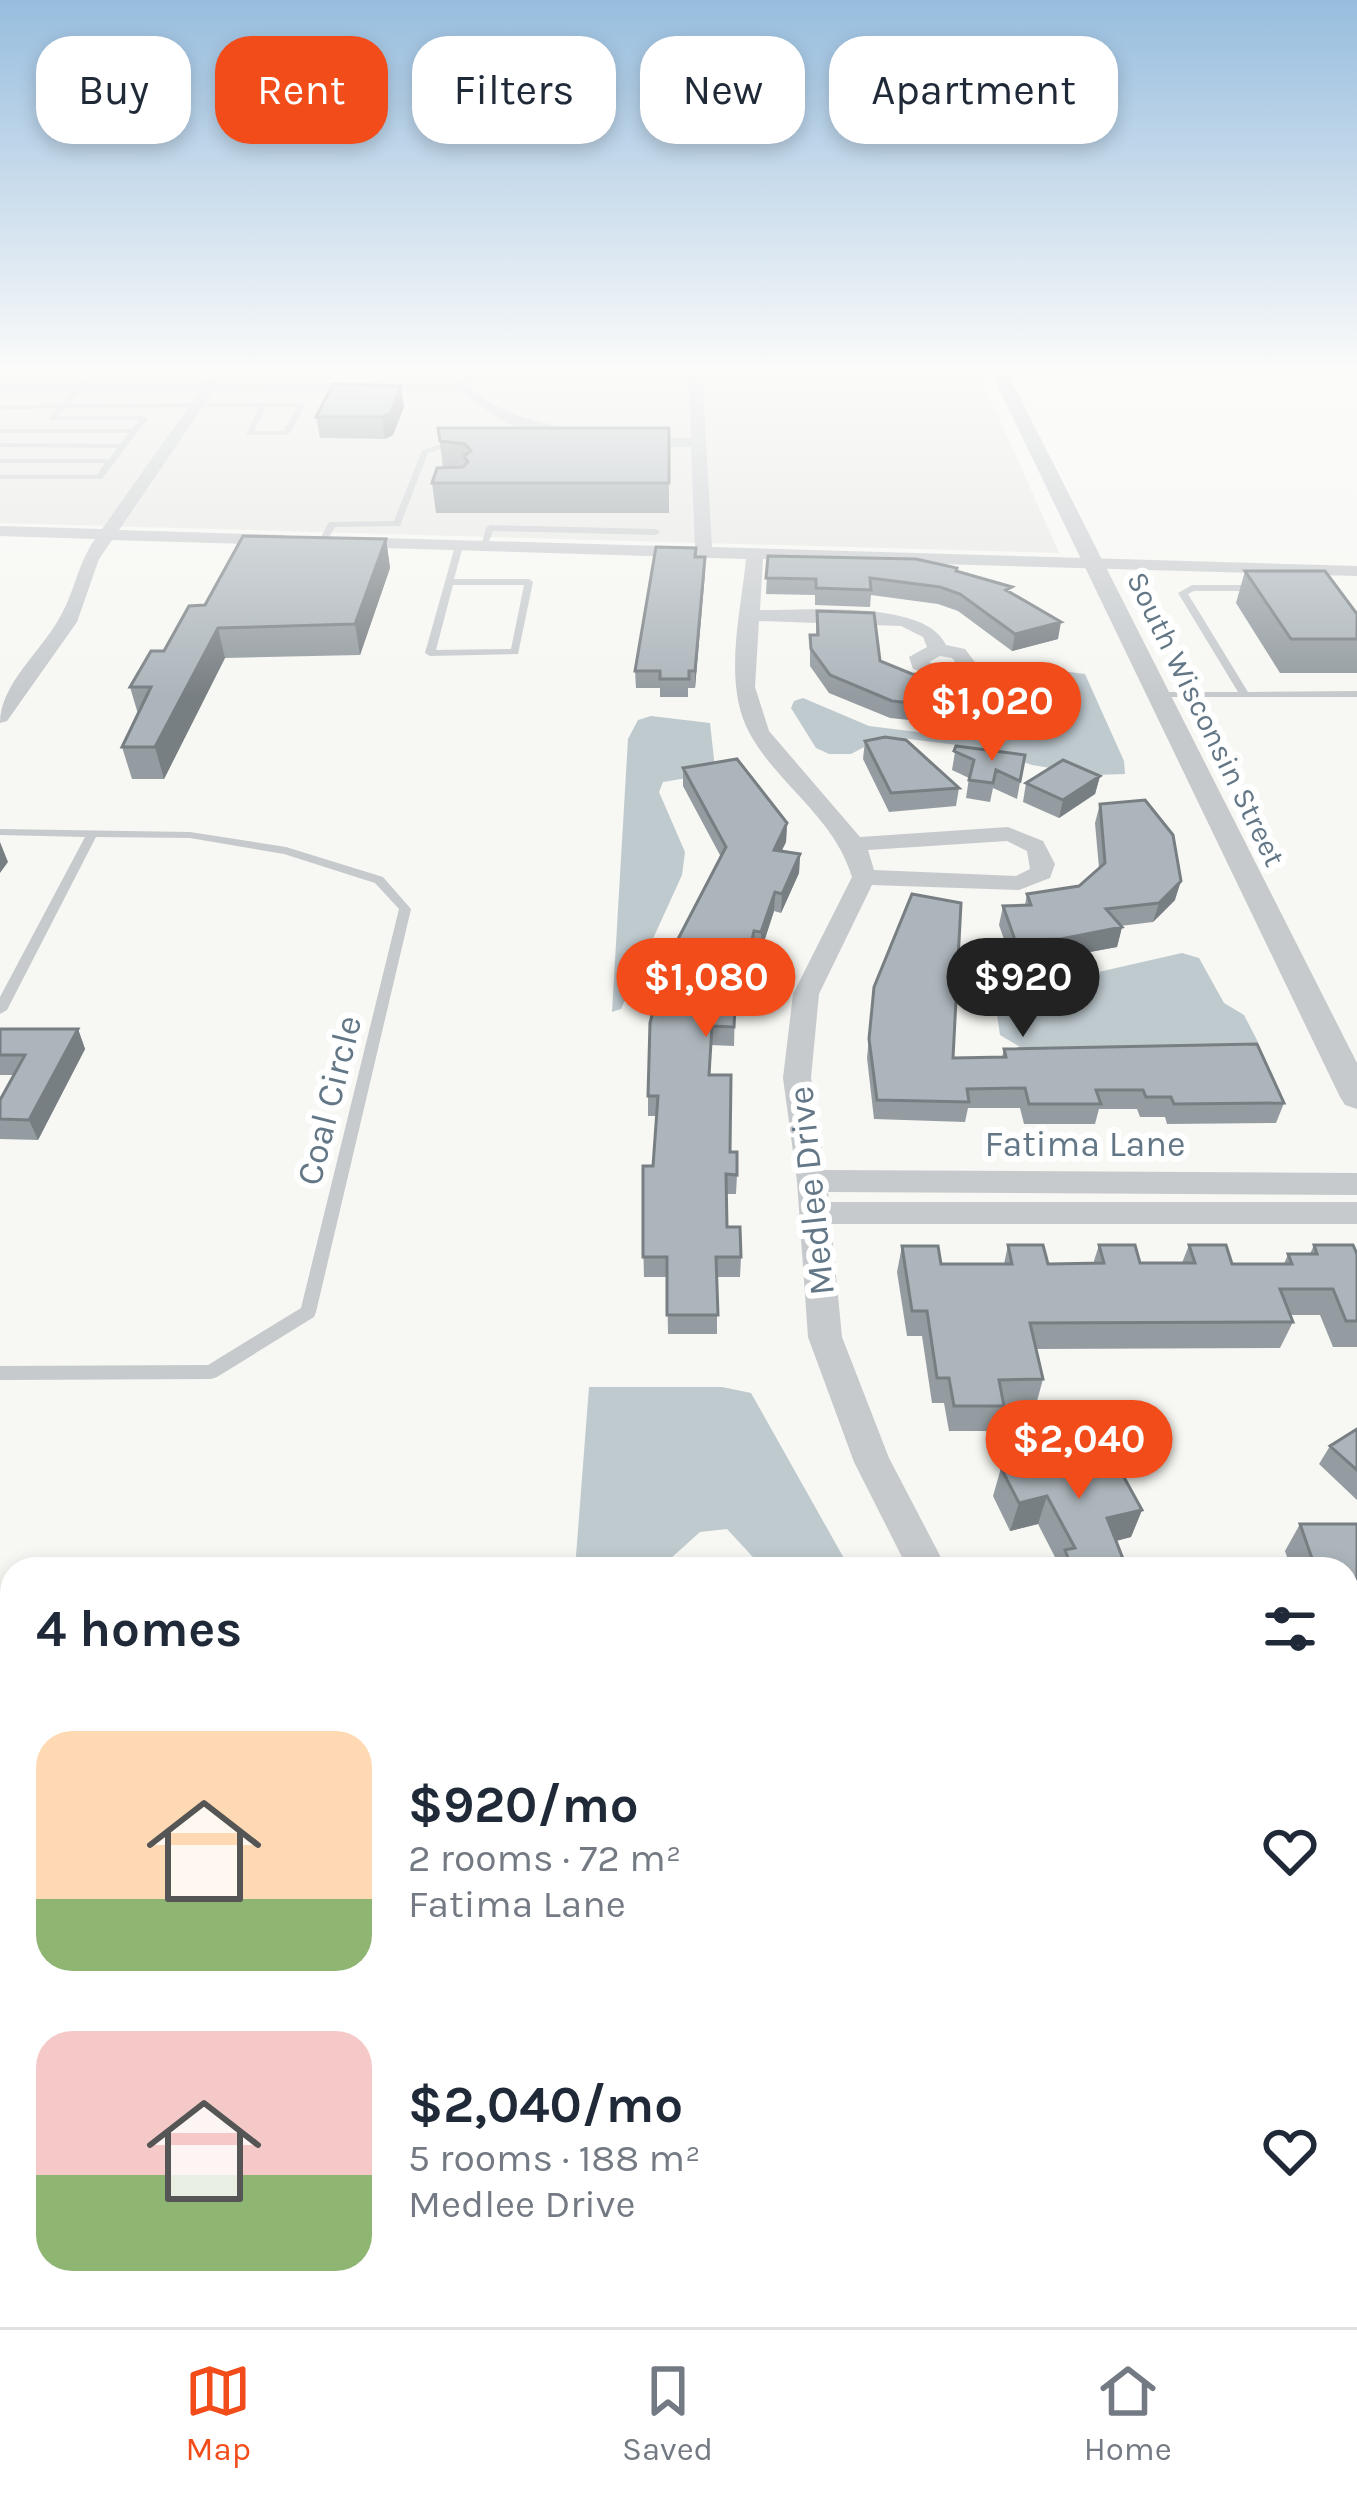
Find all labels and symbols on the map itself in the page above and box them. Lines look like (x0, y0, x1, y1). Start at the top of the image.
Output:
street label: South Wisconsin Street (1119, 566, 1293, 872)
pin: $1,020 (894, 662, 1090, 764)
pin: $1,080 (608, 938, 804, 1040)
pin: $920 (952, 938, 1094, 1040)
street label: Coal Circle (288, 1011, 370, 1189)
street label: Medlee Drive (779, 1084, 843, 1298)
street label: Fatima Lane (985, 1123, 1186, 1165)
pin: $2,040 (981, 1400, 1177, 1502)

